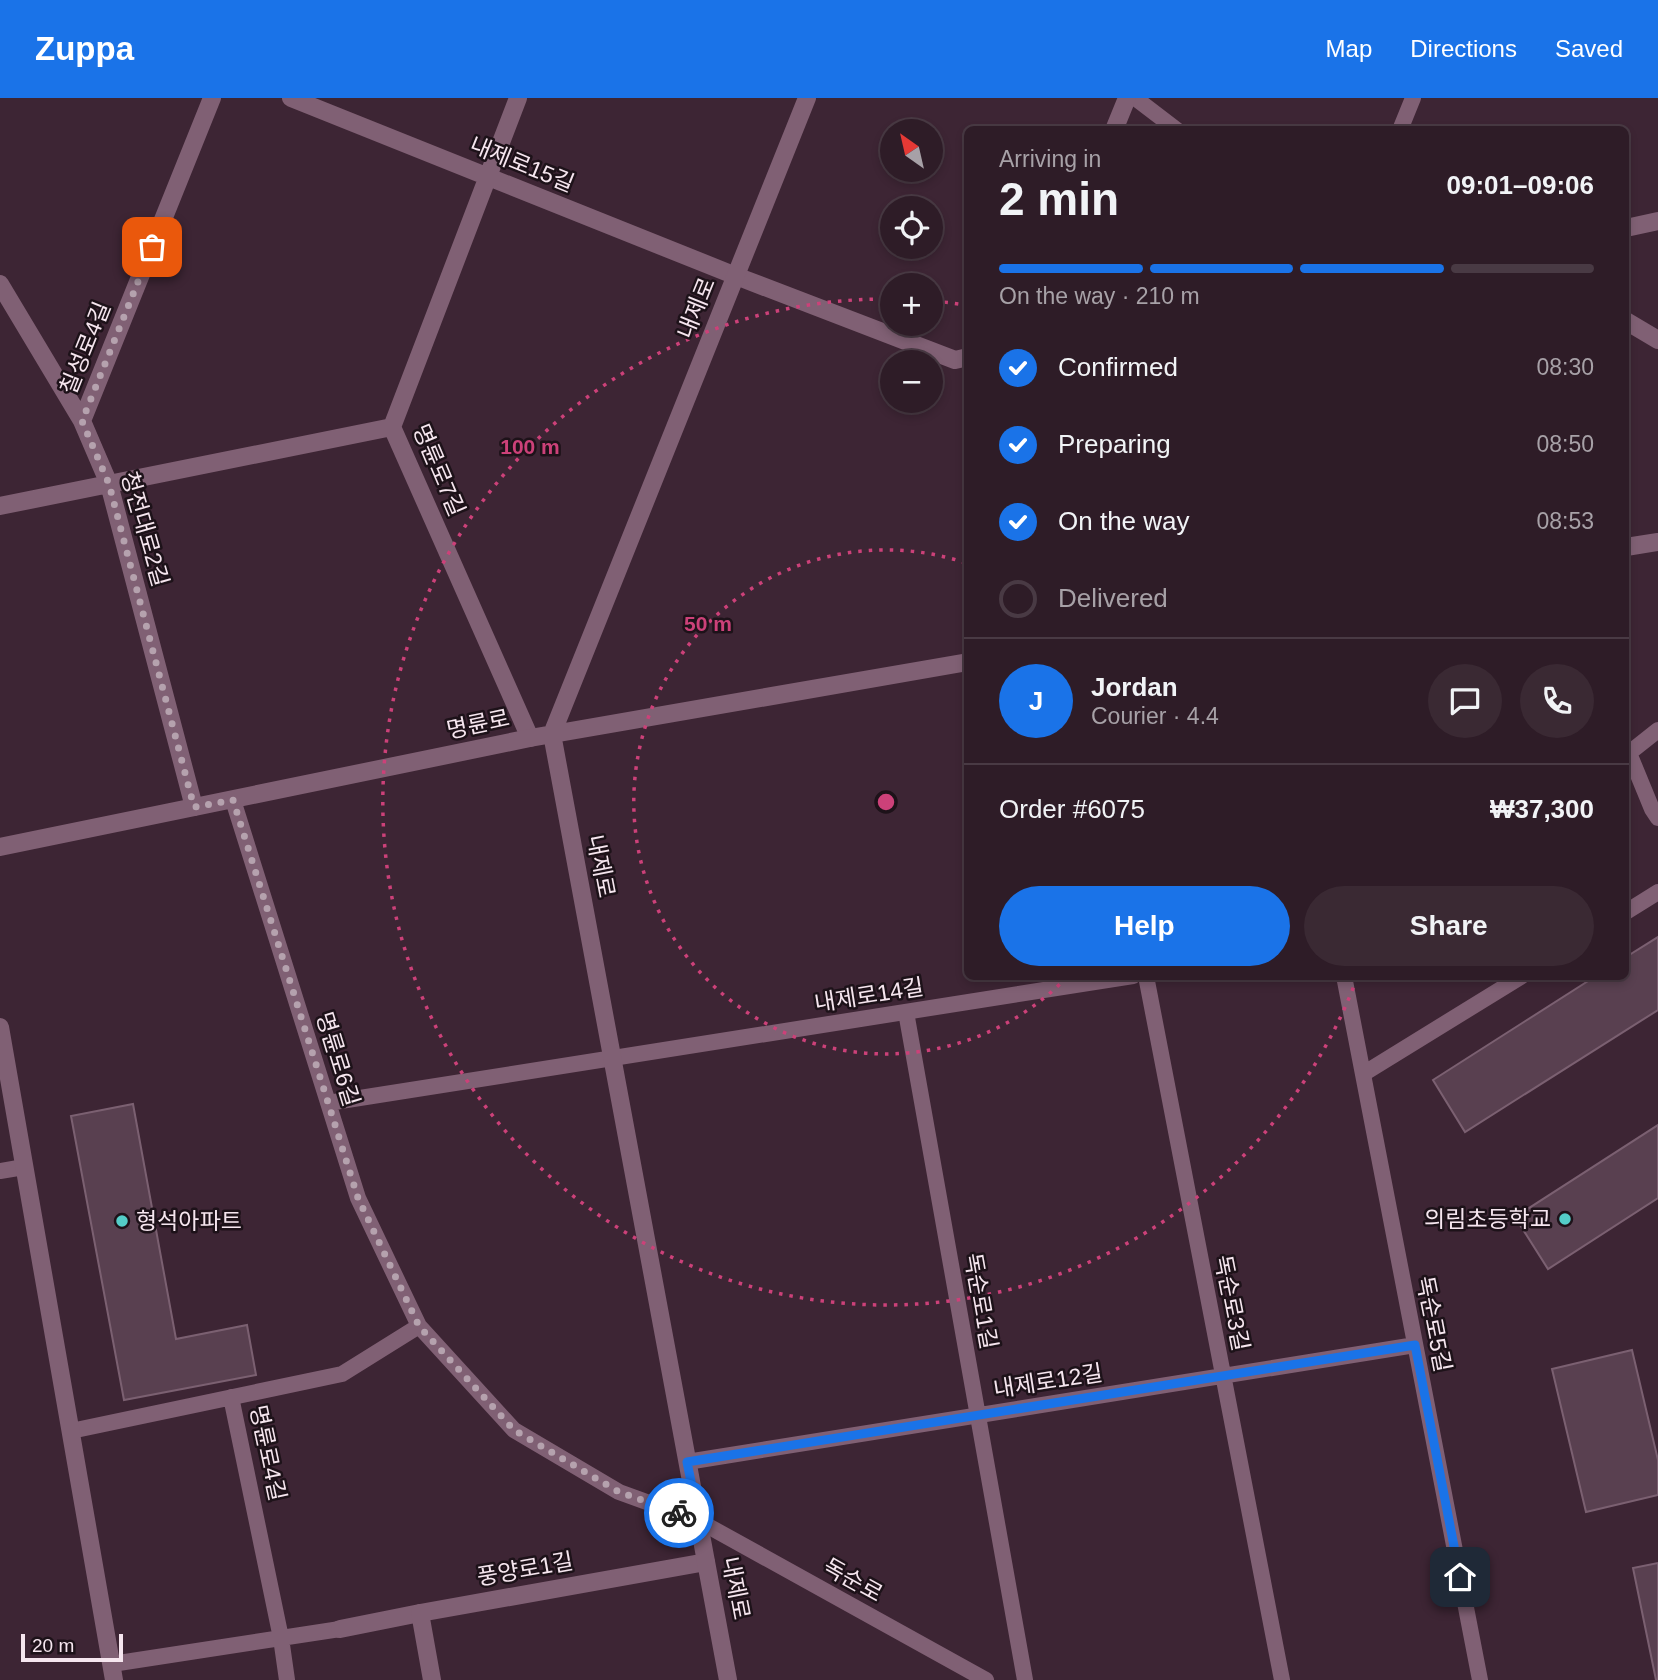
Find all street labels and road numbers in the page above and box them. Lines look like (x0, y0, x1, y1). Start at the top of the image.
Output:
street label: 내제로15길 (466, 131, 578, 197)
street label: 내제로 (672, 274, 720, 342)
street label: 칠성로4길 (55, 298, 115, 398)
street label: 명륜로7길 (408, 420, 470, 520)
street label: 청전대로2길 (116, 468, 174, 590)
street label: 명륜로 (444, 705, 512, 743)
street label: 내제로 (582, 832, 620, 900)
street label: 내제로14길 (813, 974, 925, 1016)
street label: 명륜로6길 (311, 1009, 365, 1109)
street label: 독순로1길 (960, 1251, 1002, 1351)
street label: 독순로3길 (1210, 1253, 1254, 1353)
street label: 독순로5길 (1412, 1274, 1456, 1374)
street label: 내제로12길 (992, 1360, 1104, 1402)
street label: 명륜로4길 (245, 1403, 291, 1503)
street label: 풍양로1길 (475, 1548, 575, 1590)
street label: 독순로 (819, 1553, 887, 1607)
street label: 내제로 (717, 1554, 755, 1622)

